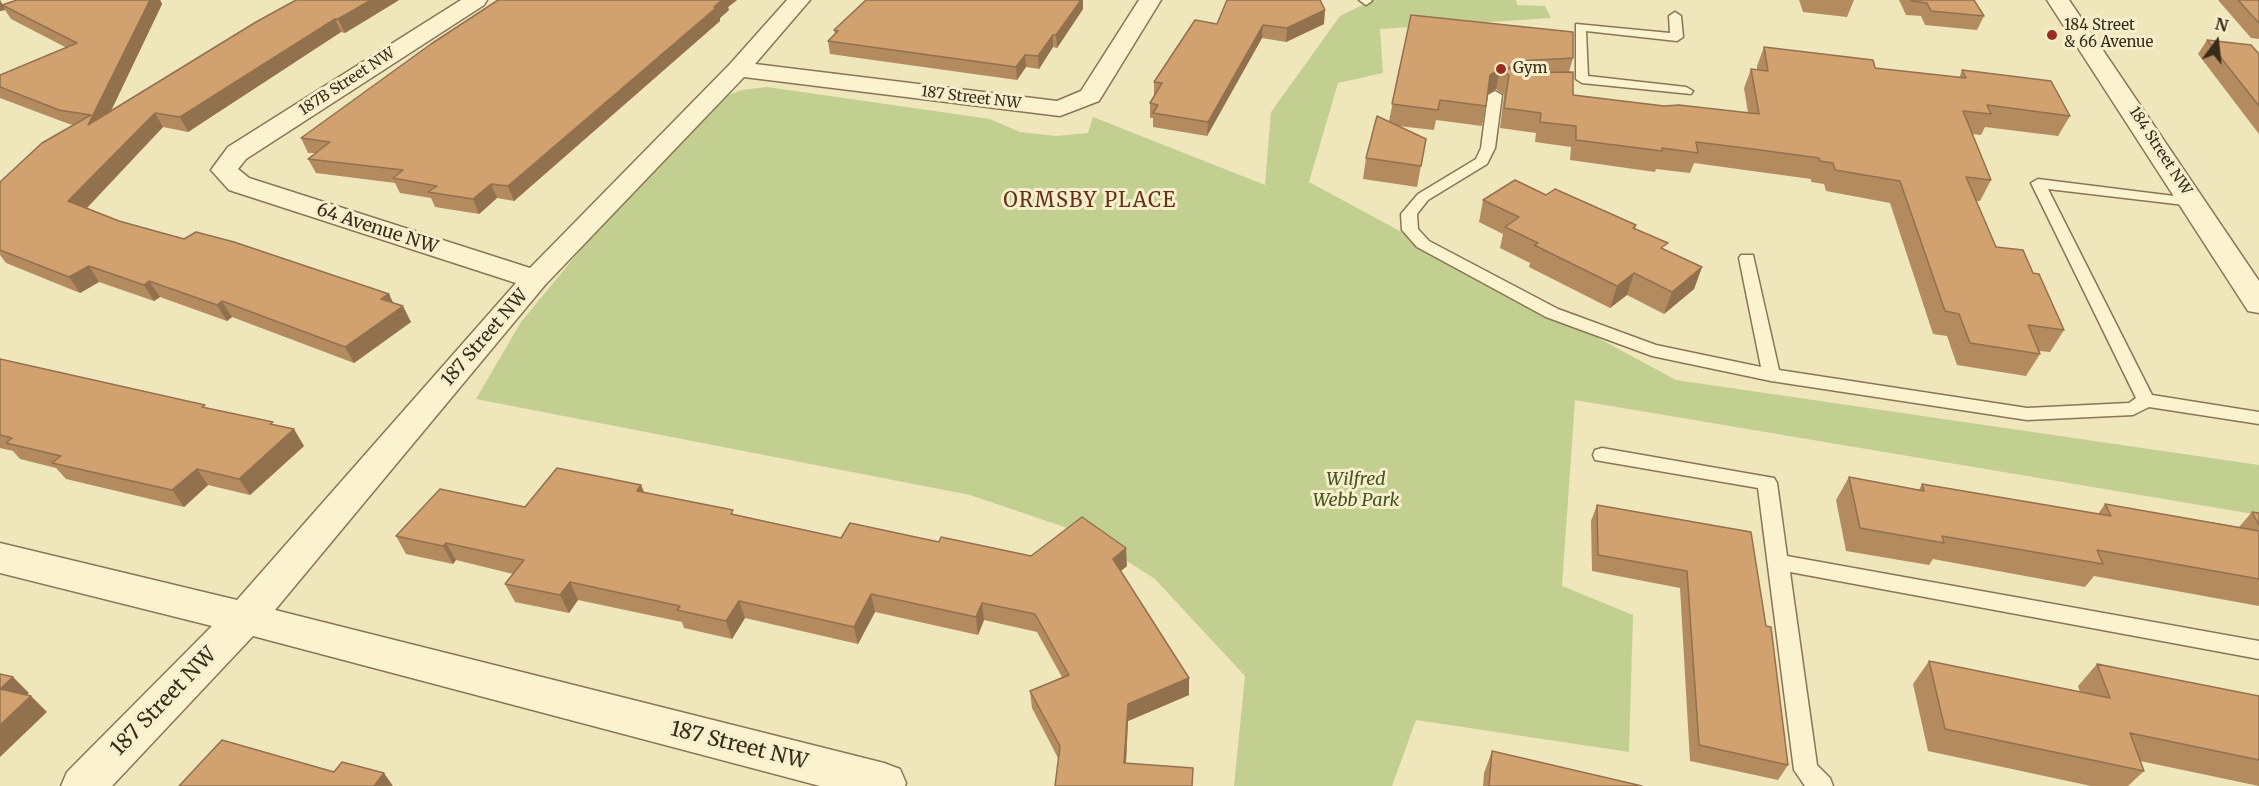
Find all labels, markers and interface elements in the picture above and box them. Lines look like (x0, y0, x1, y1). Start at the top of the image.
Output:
north arrow (2187, 12, 2247, 72)
text: N (2213, 13, 2230, 36)
place label: 184 Street & 66 Avenue (2064, 17, 2153, 52)
marker: 184 Street & 66 Avenue (2045, 28, 2059, 42)
street label: 187B Street NW (296, 44, 398, 120)
place label: Gym (1513, 60, 1547, 78)
marker: Gym (1494, 62, 1508, 76)
street label: 187 Street NW (920, 83, 1022, 113)
street label: 184 Street NW (2125, 104, 2195, 198)
district label: ORMSBY PLACE (1003, 189, 1177, 213)
street label: 64 Avenue NW (314, 199, 440, 259)
street label: 187 Street NW (437, 285, 533, 391)
park label: Wilfred Webb Park (1313, 469, 1399, 512)
street label: 187 Street NW (106, 643, 222, 761)
street label: 187 Street NW (668, 717, 810, 775)

